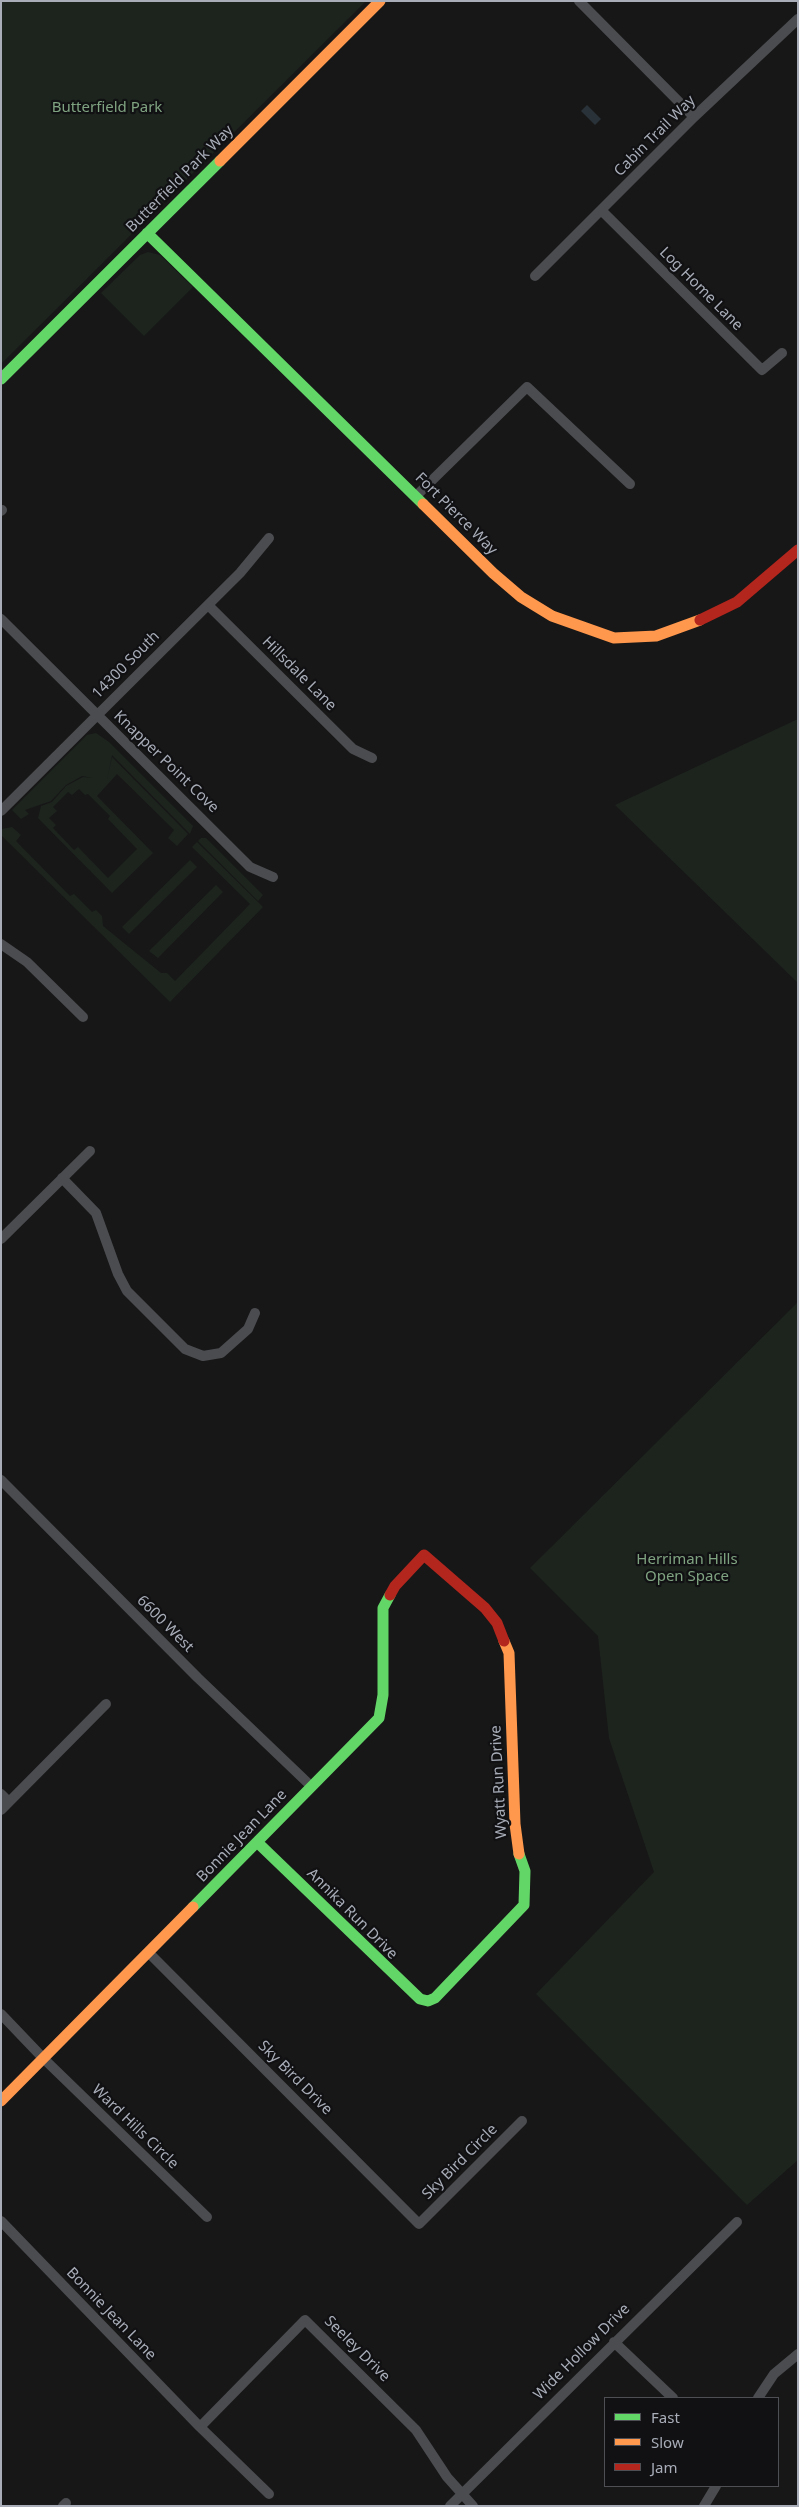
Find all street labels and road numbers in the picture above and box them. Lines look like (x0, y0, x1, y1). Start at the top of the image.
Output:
street label: Cabin Trail Way (611, 92, 699, 180)
street label: Butterfield Park Way (123, 122, 237, 236)
street label: Log Home Lane (656, 244, 746, 334)
street label: Fort Pierce Way (411, 469, 501, 559)
street label: 14300 South (89, 628, 163, 702)
street label: Hillsdale Lane (258, 633, 340, 715)
street label: Knapper Point Cove (110, 707, 222, 817)
street label: 6600 West (133, 1592, 197, 1656)
street label: Wyatt Run Drive (487, 1725, 511, 1839)
street label: Bonnie Jean Lane (193, 1786, 291, 1886)
street label: Annika Run Drive (303, 1865, 401, 1963)
street label: Sky Bird Drive (254, 2037, 336, 2119)
street label: Ward Hills Circle (88, 2081, 182, 2173)
street label: Sky Bird Circle (419, 2121, 501, 2203)
street label: Bonnie Jean Lane (62, 2264, 160, 2364)
street label: Wide Hollow Drive (530, 2300, 634, 2404)
street label: Seeley Drive (320, 2312, 394, 2386)

